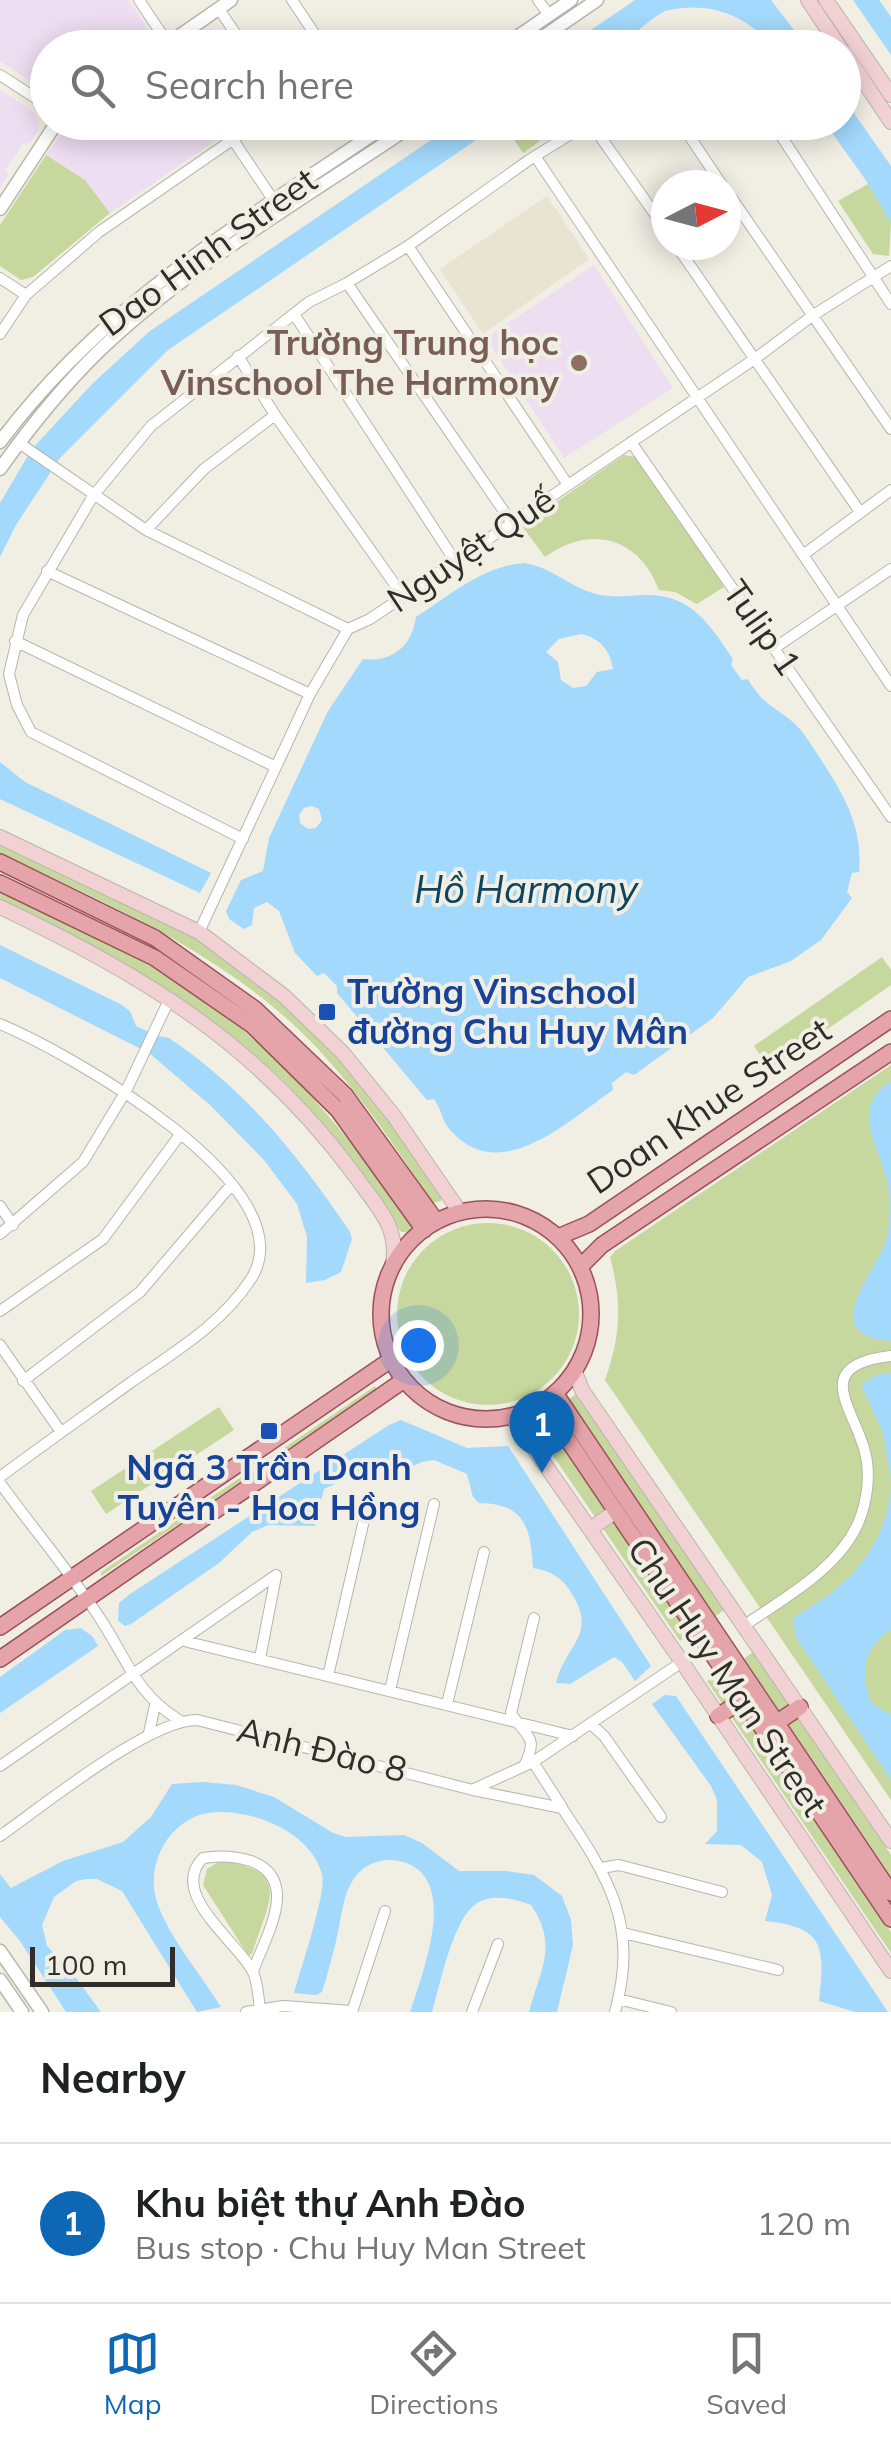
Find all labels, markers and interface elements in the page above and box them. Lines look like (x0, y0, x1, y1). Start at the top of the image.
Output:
search box (30, 30, 861, 140)
icon: search (65, 58, 120, 113)
text: Search here (145, 61, 354, 109)
street label: Dao Hinh Street (90, 157, 325, 345)
north arrow (651, 170, 741, 260)
place label: Trường Trung học Vinschool The Harmony (160, 320, 560, 404)
marker: Trường Trung học Vinschool The Harmony (568, 352, 590, 374)
street label: Nguyệt Quế (378, 477, 563, 621)
street label: Tulip 1 (714, 571, 811, 684)
water label: Hồ Harmony (414, 865, 640, 913)
place label: Trường Vinschool đường Chu Huy Mân (347, 969, 688, 1053)
marker: Trường Vinschool đường Chu Huy Mân (316, 1001, 338, 1023)
street label: Doan Khue Street (578, 1007, 839, 1203)
your location (393, 1320, 444, 1371)
pin: 1 (510, 1390, 574, 1473)
marker: Ngã 3 Trần Danh Tuyên - Hoa Hồng (258, 1420, 280, 1442)
place label: Ngã 3 Trần Danh Tuyên - Hoa Hồng (117, 1445, 421, 1529)
street label: Chu Huy Man Street (618, 1529, 837, 1824)
street label: Anh Đào 8 (233, 1707, 412, 1791)
scale bar (30, 1942, 175, 1986)
text: 100 m (45, 1947, 127, 1982)
text: Nearby (40, 2051, 186, 2104)
text: Khu biệt thự Anh Đào (135, 2179, 525, 2227)
text: 1 (63, 2203, 82, 2243)
text: 120 m (757, 2203, 851, 2243)
text: Bus stop · Chu Huy Man Street (135, 2227, 586, 2267)
tab: Map (104, 2326, 161, 2421)
tab: Directions (369, 2326, 499, 2421)
tab: Saved (706, 2326, 787, 2421)

